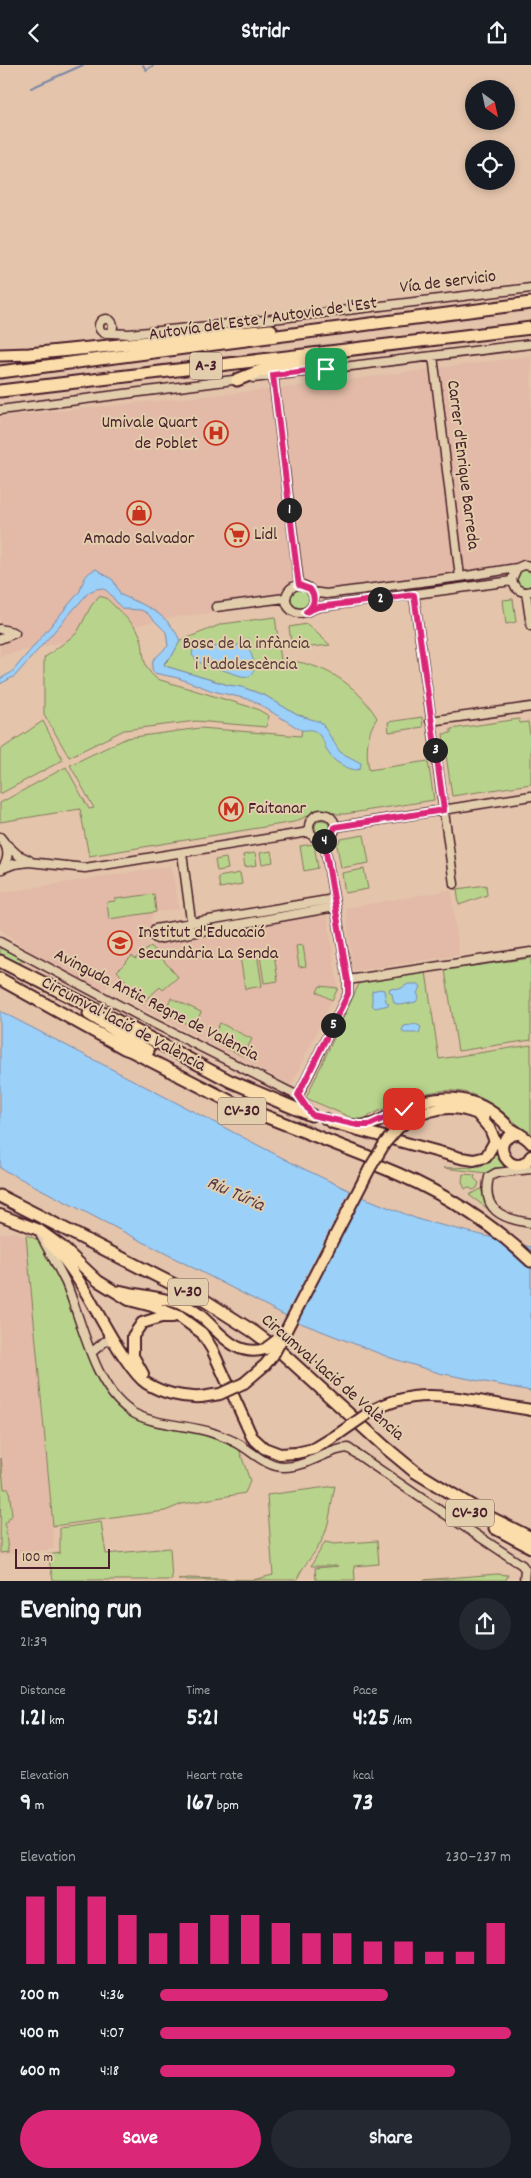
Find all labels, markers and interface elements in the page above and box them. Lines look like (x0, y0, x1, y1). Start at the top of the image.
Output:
text: Stridr (241, 17, 290, 48)
icon: back (20, 19, 48, 47)
icon: share (483, 19, 511, 47)
north arrow (465, 80, 515, 130)
map controls (465, 80, 515, 190)
button: locate (465, 140, 515, 190)
street label: Vía de servicio (399, 265, 497, 301)
street label: Autovía del Este / Autovia de l'Est (147, 292, 379, 348)
pin (305, 348, 347, 390)
road number: A-3 (190, 353, 222, 379)
icon: arrive (312, 355, 340, 383)
street label: Carrer d'Enrique Barreda (439, 379, 485, 552)
place label: Umivale Quart de Poblet (101, 411, 198, 457)
hospital icon: Umivale Quart de Poblet (203, 420, 229, 446)
pin: 1 (276, 497, 302, 523)
shop icon: Amado Salvador (126, 500, 152, 526)
text: 1 (288, 500, 291, 520)
supermarket icon: Lidl (224, 522, 250, 548)
place label: Lidl (254, 523, 278, 548)
place label: Amado Salvador (84, 527, 195, 552)
pin: 2 (368, 587, 392, 611)
text: 2 (377, 589, 384, 609)
park label: Bosc de la infància i l'adolescència (182, 632, 310, 678)
pin: 3 (422, 737, 448, 763)
text: 3 (432, 740, 439, 760)
metro station icon: Faitanar (218, 796, 244, 822)
place label: Faitanar (248, 797, 307, 822)
pin: 4 (312, 829, 336, 853)
text: 4 (322, 831, 327, 851)
place label: Institut d'Educació Secundària La Senda (138, 921, 279, 967)
school or university icon: Institut d'Educació Secundària La Senda (107, 930, 133, 956)
street label: Avinguda Antic Regne de València (49, 943, 263, 1069)
street label: Circumval·lació de València (36, 971, 210, 1079)
pin: 5 (320, 1013, 346, 1037)
text: 5 (330, 1015, 337, 1035)
pin (383, 1088, 425, 1130)
icon: check (390, 1095, 418, 1123)
road number: CV-30 (218, 1097, 266, 1125)
water label: Riu Túria (202, 1170, 269, 1220)
road number: V-30 (168, 1279, 208, 1305)
street label: Circumval·lació de València (255, 1309, 410, 1448)
road number: CV-30 (446, 1500, 494, 1527)
scale bar (15, 1545, 110, 1569)
text: 100 m (22, 1548, 53, 1568)
text: Evening run (20, 1592, 142, 1632)
button: share (459, 1598, 511, 1650)
text: 21:39 (20, 1631, 48, 1654)
text: Distance (20, 1681, 66, 1701)
text: Time (186, 1681, 210, 1701)
text: Pace (353, 1681, 377, 1701)
text: 1.21 (20, 1701, 46, 1737)
text: 5:21 (186, 1701, 218, 1737)
text: 4:25 (353, 1701, 390, 1737)
text: km (46, 1711, 65, 1731)
text: /km (390, 1711, 412, 1731)
text: Elevation (20, 1766, 69, 1786)
text: Heart rate (186, 1766, 243, 1786)
text: kcal (353, 1766, 374, 1786)
text: 9 (20, 1786, 31, 1822)
text: 167 (186, 1786, 214, 1822)
text: 73 (353, 1786, 373, 1822)
text: m (31, 1796, 44, 1816)
text: bpm (214, 1796, 239, 1816)
text: Elevation (20, 1846, 76, 1869)
text: 230–237 m (445, 1846, 511, 1869)
text: 200 m (20, 1984, 59, 2007)
text: 4:36 (100, 1984, 124, 2007)
text: 400 m (20, 2022, 59, 2045)
text: 4:07 (100, 2022, 124, 2045)
text: 600 m (20, 2060, 60, 2083)
text: 4:18 (100, 2060, 119, 2083)
button: Save (20, 2110, 261, 2168)
button: Share (271, 2110, 511, 2168)

